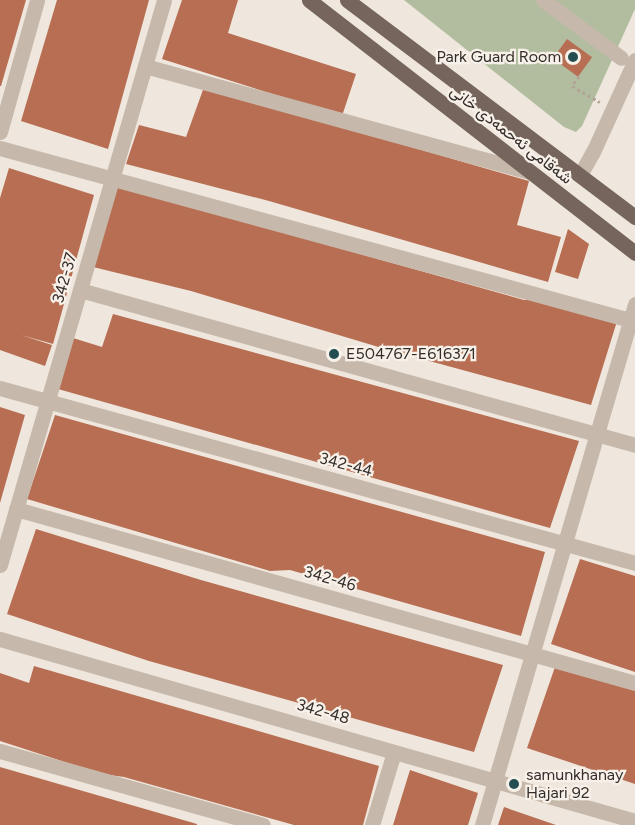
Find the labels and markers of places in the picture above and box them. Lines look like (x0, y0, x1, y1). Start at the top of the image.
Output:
place label: Park Guard Room (436, 47, 561, 67)
marker: Park Guard Room (566, 50, 580, 64)
place label: E504767-E616371 (346, 344, 476, 364)
marker: E504767-E616371 (327, 347, 341, 361)
place label: samunkhanay Hajari 92 (526, 765, 623, 803)
marker: samunkhanay Hajari 92 (507, 777, 521, 791)

